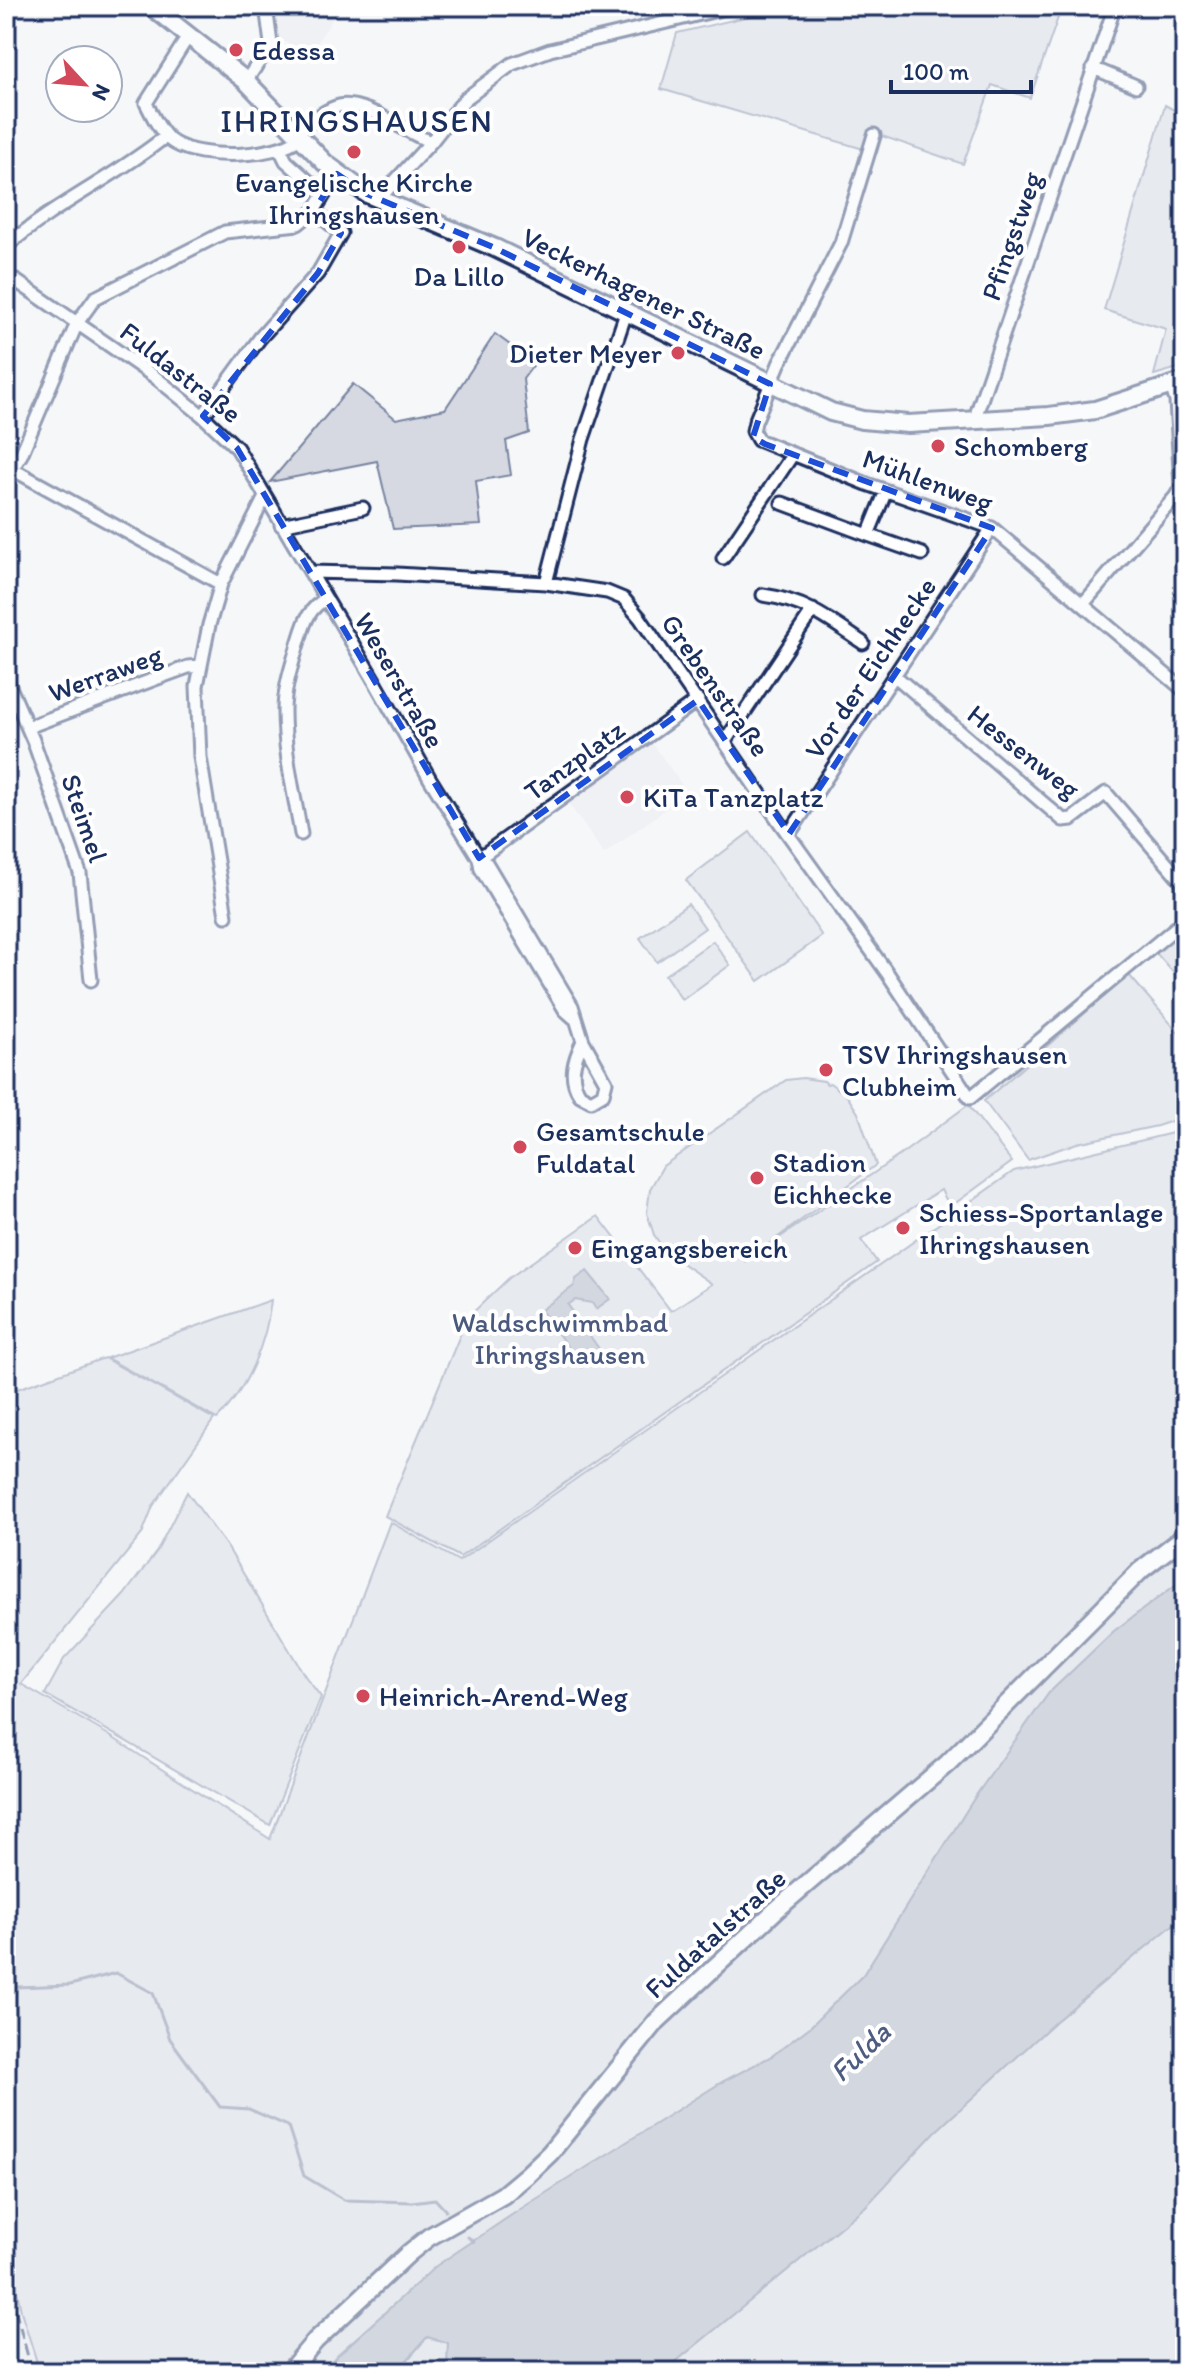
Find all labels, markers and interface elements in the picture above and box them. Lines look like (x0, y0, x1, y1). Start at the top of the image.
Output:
place label: Edessa (252, 33, 335, 67)
marker: Edessa (227, 41, 245, 59)
north arrow (44, 44, 124, 124)
scale bar (891, 44, 1031, 94)
text: 100 m (903, 57, 969, 86)
text: N (86, 80, 117, 105)
district label: IHRINGSHAUSEN (220, 102, 494, 140)
marker: Evangelische Kirche Ihringshausen (345, 143, 363, 161)
place label: Evangelische Kirche Ihringshausen (235, 165, 473, 231)
street label: Pfingstweg (973, 167, 1049, 305)
street label: Veckerhagener Straße (517, 219, 771, 367)
marker: Da Lillo (450, 238, 468, 256)
place label: Da Lillo (414, 259, 504, 293)
street label: Fuldastraße (113, 314, 249, 430)
place label: Dieter Meyer (509, 336, 662, 370)
marker: Dieter Meyer (669, 344, 687, 362)
place label: Schomberg (954, 429, 1089, 463)
marker: Schomberg (929, 437, 947, 455)
street label: Mühlenweg (858, 441, 999, 520)
street label: Vor der Eichhecke (797, 571, 943, 765)
street label: Weserstraße (347, 606, 453, 754)
street label: Grebenstraße (654, 607, 778, 763)
street label: Werraweg (43, 637, 167, 709)
street label: Hessenweg (961, 696, 1088, 806)
street label: Tanzplatz (517, 712, 631, 808)
street label: Steimel (54, 770, 116, 867)
place label: KiTa Tanzplatz (643, 780, 823, 814)
marker: KiTa Tanzplatz (618, 788, 636, 806)
place label: TSV Ihringshausen Clubheim (842, 1037, 1067, 1103)
marker: TSV Ihringshausen Clubheim (817, 1061, 835, 1079)
place label: Gesamtschule Fuldatal (536, 1114, 705, 1180)
marker: Gesamtschule Fuldatal (511, 1138, 529, 1156)
place label: Stadion Eichhecke (773, 1145, 892, 1211)
marker: Stadion Eichhecke (748, 1169, 766, 1187)
place label: Schiess-Sportanlage Ihringshausen (919, 1195, 1163, 1261)
marker: Schiess-Sportanlage Ihringshausen (894, 1219, 912, 1237)
place label: Eingangsbereich (591, 1231, 788, 1265)
marker: Eingangsbereich (566, 1239, 584, 1257)
park label: Waldschwimmbad Ihringshausen (452, 1305, 669, 1371)
place label: Heinrich-Arend-Weg (379, 1679, 628, 1713)
marker: Heinrich-Arend-Weg (354, 1687, 372, 1705)
street label: Fuldatalstraße (637, 1861, 793, 2005)
water label: Fulda (821, 2013, 899, 2090)

